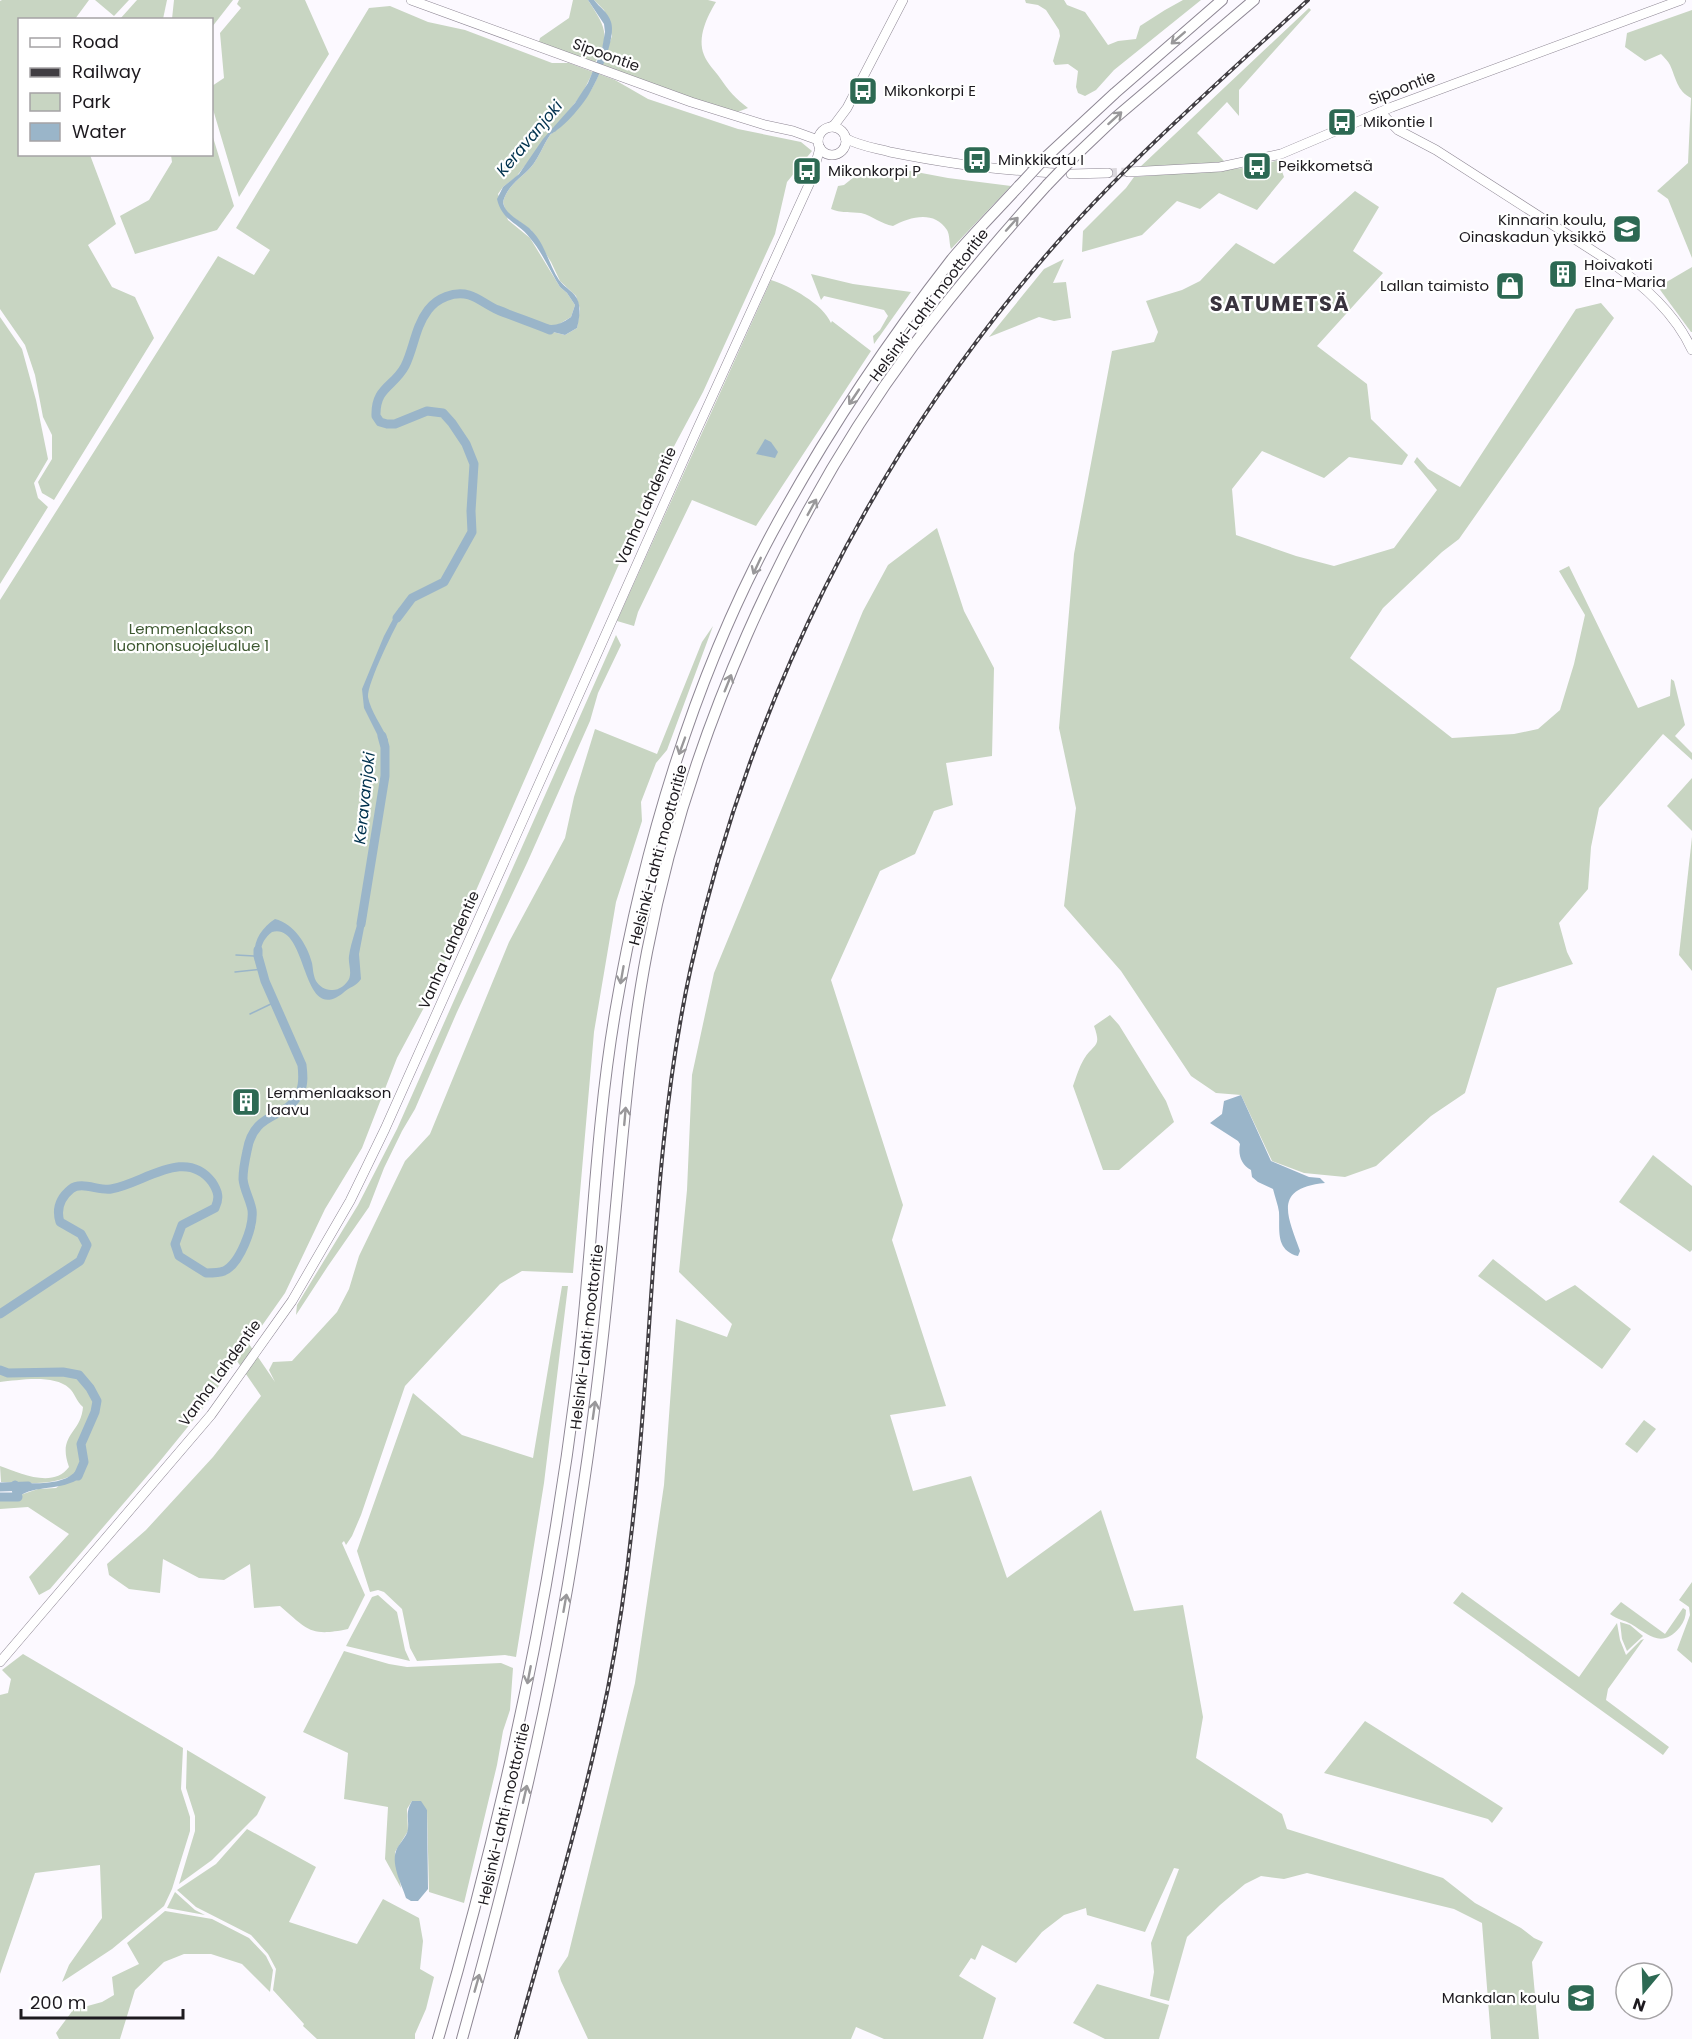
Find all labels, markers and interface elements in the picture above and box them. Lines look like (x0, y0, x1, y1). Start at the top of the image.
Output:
legend (18, 18, 213, 156)
text: Road (72, 29, 119, 54)
one-way arrow (1171, 31, 1186, 45)
street label: Sipoontie (570, 33, 643, 76)
text: Railway (72, 59, 141, 84)
street label: Sipoontie (1365, 65, 1438, 110)
bus stop icon: Mikonkorpi E (847, 75, 879, 107)
place label: Mikonkorpi E (884, 80, 976, 101)
text: Park (72, 89, 111, 114)
water label: Keravanjoki (491, 95, 569, 181)
bus stop icon: Mikontie I (1326, 106, 1358, 138)
one-way arrow (1108, 111, 1123, 125)
place label: Mikontie I (1363, 111, 1433, 132)
text: Water (72, 119, 126, 144)
bus stop icon: Minkkikatu I (961, 144, 993, 176)
place label: Minkkikatu I (998, 149, 1084, 170)
bus stop icon: Peikkometsä (1241, 150, 1273, 182)
bus stop icon: Mikonkorpi P (791, 155, 823, 187)
place label: Peikkometsä (1278, 155, 1373, 176)
place label: Mikonkorpi P (828, 160, 921, 181)
place label: Kinnarin koulu, Oinaskadun yksikkö (1459, 209, 1606, 247)
school or university icon: Kinnarin koulu, Oinaskadun yksikkö (1611, 213, 1643, 245)
one-way arrow (1005, 217, 1019, 232)
street label: Helsinki-Lahti moottoritie (864, 224, 993, 385)
place label: Hoivakoti Elna-Maria (1584, 254, 1666, 292)
building icon: Hoivakoti Elna-Maria (1547, 258, 1579, 290)
shop icon: Lallan taimisto (1494, 270, 1526, 302)
place label: Lallan taimisto (1380, 275, 1489, 296)
district label: SATUMETSÄ (1210, 289, 1350, 318)
one-way arrow (847, 388, 860, 405)
street label: Vanha Lahdentie (610, 443, 681, 568)
one-way arrow (806, 499, 818, 516)
one-way arrow (750, 556, 762, 574)
park label: Lemmenlaakson luonnonsuojelualue 1 (113, 618, 269, 656)
one-way arrow (723, 674, 734, 692)
one-way arrow (676, 736, 687, 755)
water label: Keravanjoki (348, 750, 381, 845)
street label: Helsinki-Lahti moottoritie (623, 762, 692, 948)
street label: Vanha Lahdentie (413, 887, 484, 1012)
one-way arrow (616, 964, 627, 984)
place label: Lemmenlaakson laavu (267, 1082, 391, 1120)
building icon: Lemmenlaakson laavu (230, 1086, 262, 1118)
one-way arrow (620, 1106, 631, 1126)
street label: Helsinki-Lahti moottoritie (565, 1243, 608, 1431)
street label: Vanha Lahdentie (174, 1315, 266, 1430)
one-way arrow (589, 1401, 600, 1420)
one-way arrow (559, 1593, 570, 1613)
one-way arrow (523, 1664, 534, 1684)
street label: Helsinki-Lahti moottoritie (472, 1721, 535, 1907)
one-way arrow (520, 1784, 532, 1803)
north arrow (1614, 1961, 1674, 2021)
one-way arrow (472, 1974, 484, 1993)
scale bar (21, 1982, 183, 2020)
school or university icon: Mankalan koulu (1565, 1982, 1597, 2014)
place label: Mankalan koulu (1442, 1987, 1560, 2008)
text: 200 m (30, 1990, 86, 2015)
text: N (1630, 1992, 1649, 2018)

